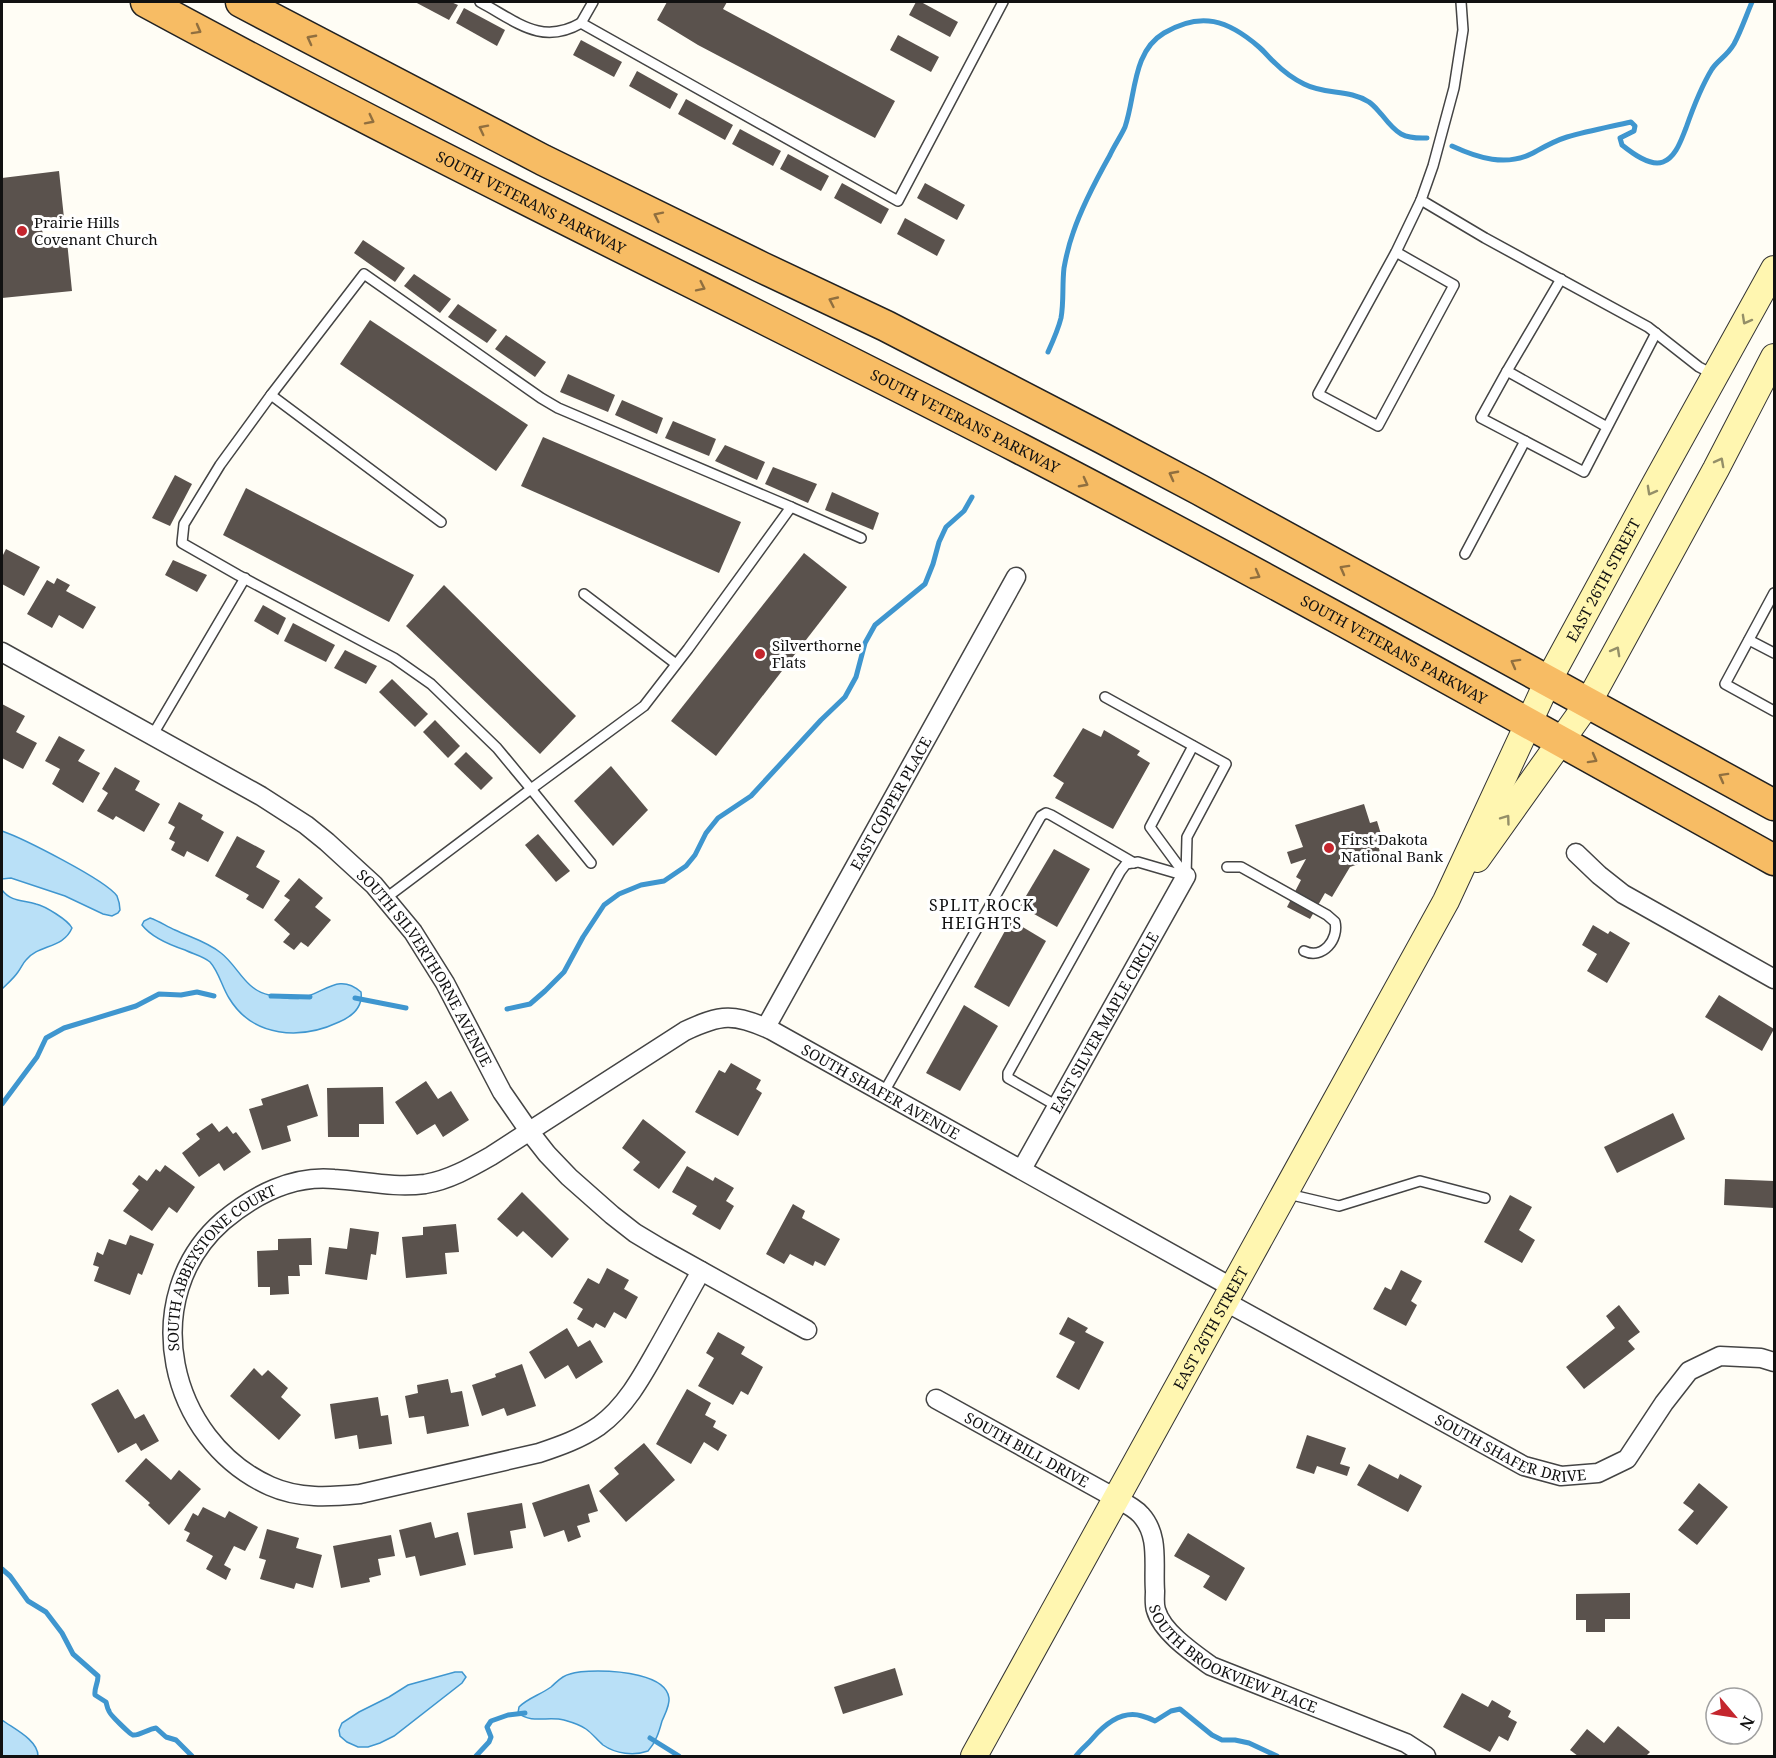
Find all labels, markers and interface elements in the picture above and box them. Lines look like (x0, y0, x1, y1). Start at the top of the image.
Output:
one-way arrow (191, 22, 201, 34)
one-way arrow (306, 35, 317, 46)
one-way arrow (363, 113, 374, 124)
one-way arrow (479, 125, 490, 136)
street label: SOUTH VETERANS PARKWAY (433, 146, 630, 258)
place label: Prairie Hills Covenant Church (34, 212, 158, 249)
one-way arrow (653, 212, 664, 224)
marker: Prairie Hills Covenant Church (15, 224, 29, 238)
one-way arrow (695, 280, 706, 291)
one-way arrow (829, 297, 840, 309)
one-way arrow (1742, 314, 1753, 324)
street label: SOUTH VETERANS PARKWAY (867, 364, 1064, 478)
one-way arrow (1712, 457, 1724, 468)
one-way arrow (1169, 471, 1180, 483)
one-way arrow (1078, 476, 1088, 487)
one-way arrow (1647, 484, 1658, 495)
street label: EAST 26TH STREET (1561, 515, 1644, 645)
one-way arrow (1340, 565, 1351, 576)
one-way arrow (1250, 568, 1260, 579)
street label: SOUTH VETERANS PARKWAY (1297, 590, 1491, 709)
place label: Silverthorne Flats (772, 635, 862, 672)
marker: Silverthorne Flats (753, 647, 767, 661)
one-way arrow (1609, 647, 1620, 658)
one-way arrow (1511, 659, 1522, 670)
street label: EAST COPPER PLACE (845, 733, 935, 874)
one-way arrow (1586, 752, 1597, 763)
one-way arrow (1719, 773, 1729, 784)
one-way arrow (1498, 815, 1509, 826)
place label: First Dakota National Bank (1341, 829, 1443, 866)
marker: First Dakota National Bank (1322, 841, 1336, 855)
street label: SOUTH SILVERTHORNE AVENUE (353, 864, 497, 1070)
district label: SPLIT ROCK HEIGHTS (929, 894, 1035, 934)
street label: EAST SILVER MAPLE CIRCLE (1045, 928, 1163, 1117)
street label: SOUTH SHAFER AVENUE (798, 1039, 963, 1143)
street label: SOUTH ABBEYSTONE COURT (162, 1180, 279, 1352)
street label: EAST 26TH STREET (1168, 1263, 1252, 1393)
street label: SOUTH BILL DRIVE (961, 1407, 1093, 1492)
street label: SOUTH SHAFER DRIVE (1432, 1409, 1587, 1486)
street label: SOUTH BROOKVIEW PLACE (1145, 1602, 1320, 1717)
north arrow (1704, 1686, 1764, 1746)
text: N (1734, 1712, 1760, 1734)

